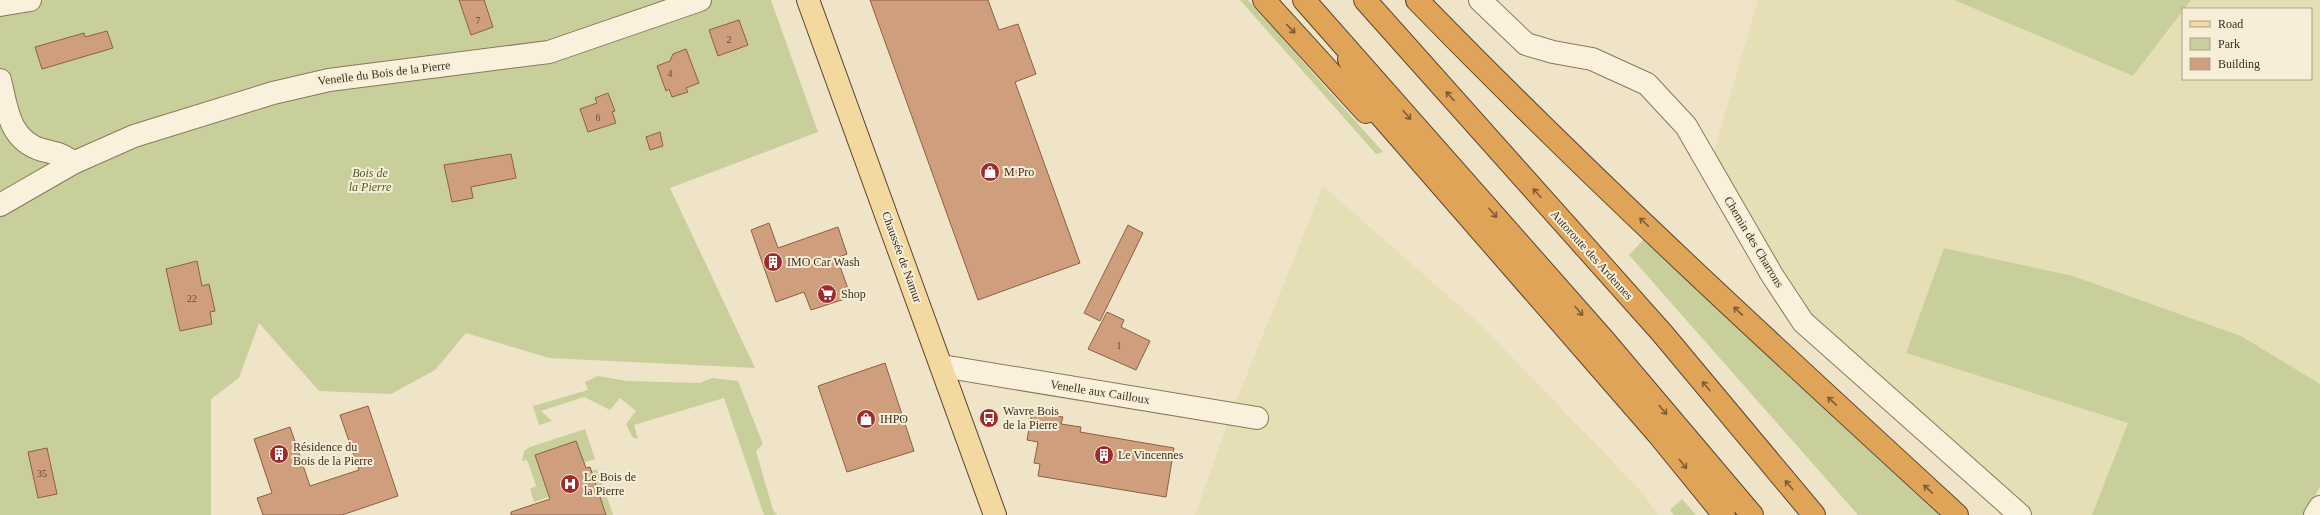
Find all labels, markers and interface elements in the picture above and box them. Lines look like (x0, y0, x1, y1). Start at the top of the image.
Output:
legend (2182, 8, 2312, 80)
house number: 7 (476, 15, 481, 26)
text: Road (2218, 17, 2243, 31)
one-way arrow (1286, 24, 1296, 34)
house number: 2 (727, 34, 732, 45)
text: Park (2218, 37, 2240, 51)
text: Building (2218, 57, 2260, 71)
street label: Venelle du Bois de la Pierre (317, 58, 451, 88)
house number: 4 (668, 68, 673, 79)
one-way arrow (1446, 91, 1455, 101)
one-way arrow (1403, 110, 1412, 121)
house number: 6 (596, 112, 601, 123)
shop icon: M Pro (979, 161, 1001, 183)
place label: M Pro (1004, 165, 1034, 179)
park label: Bois de la Pierre (349, 166, 392, 194)
one-way arrow (1532, 188, 1542, 198)
street label: Chemin des Charrons (1721, 194, 1787, 290)
street label: Autoroute des Ardennes (1548, 207, 1636, 303)
one-way arrow (1488, 208, 1497, 218)
street label: Chaussée de Namur (879, 210, 925, 304)
one-way arrow (1639, 217, 1649, 227)
building icon: IMO Car Wash (762, 251, 784, 273)
place label: IMO Car Wash (787, 255, 860, 269)
supermarket icon: Shop (816, 283, 838, 305)
place label: Shop (841, 287, 866, 301)
house number: 22 (187, 293, 197, 304)
one-way arrow (1574, 306, 1583, 316)
one-way arrow (1733, 307, 1743, 316)
house number: 1 (1117, 340, 1122, 351)
street label: Venelle aux Cailloux (1049, 377, 1151, 407)
one-way arrow (1701, 380, 1710, 391)
one-way arrow (1827, 396, 1838, 405)
place label: Wavre Bois de la Pierre (1003, 404, 1059, 432)
one-way arrow (1658, 405, 1668, 415)
bus stop icon: Wavre Bois de la Pierre (978, 407, 1000, 429)
shop icon: IHPO (855, 408, 877, 430)
place label: IHPO (880, 412, 908, 426)
place label: Résidence du Bois de la Pierre (293, 440, 373, 468)
building icon: Résidence du Bois de la Pierre (268, 443, 290, 465)
building icon: Le Vincennes (1093, 444, 1115, 466)
place label: Le Vincennes (1118, 448, 1184, 462)
one-way arrow (1678, 459, 1687, 470)
house number: 35 (37, 468, 47, 479)
place label: Le Bois de la Pierre (584, 470, 636, 498)
hospital icon: Le Bois de la Pierre (559, 473, 581, 495)
one-way arrow (1785, 480, 1794, 490)
one-way arrow (1923, 484, 1933, 493)

